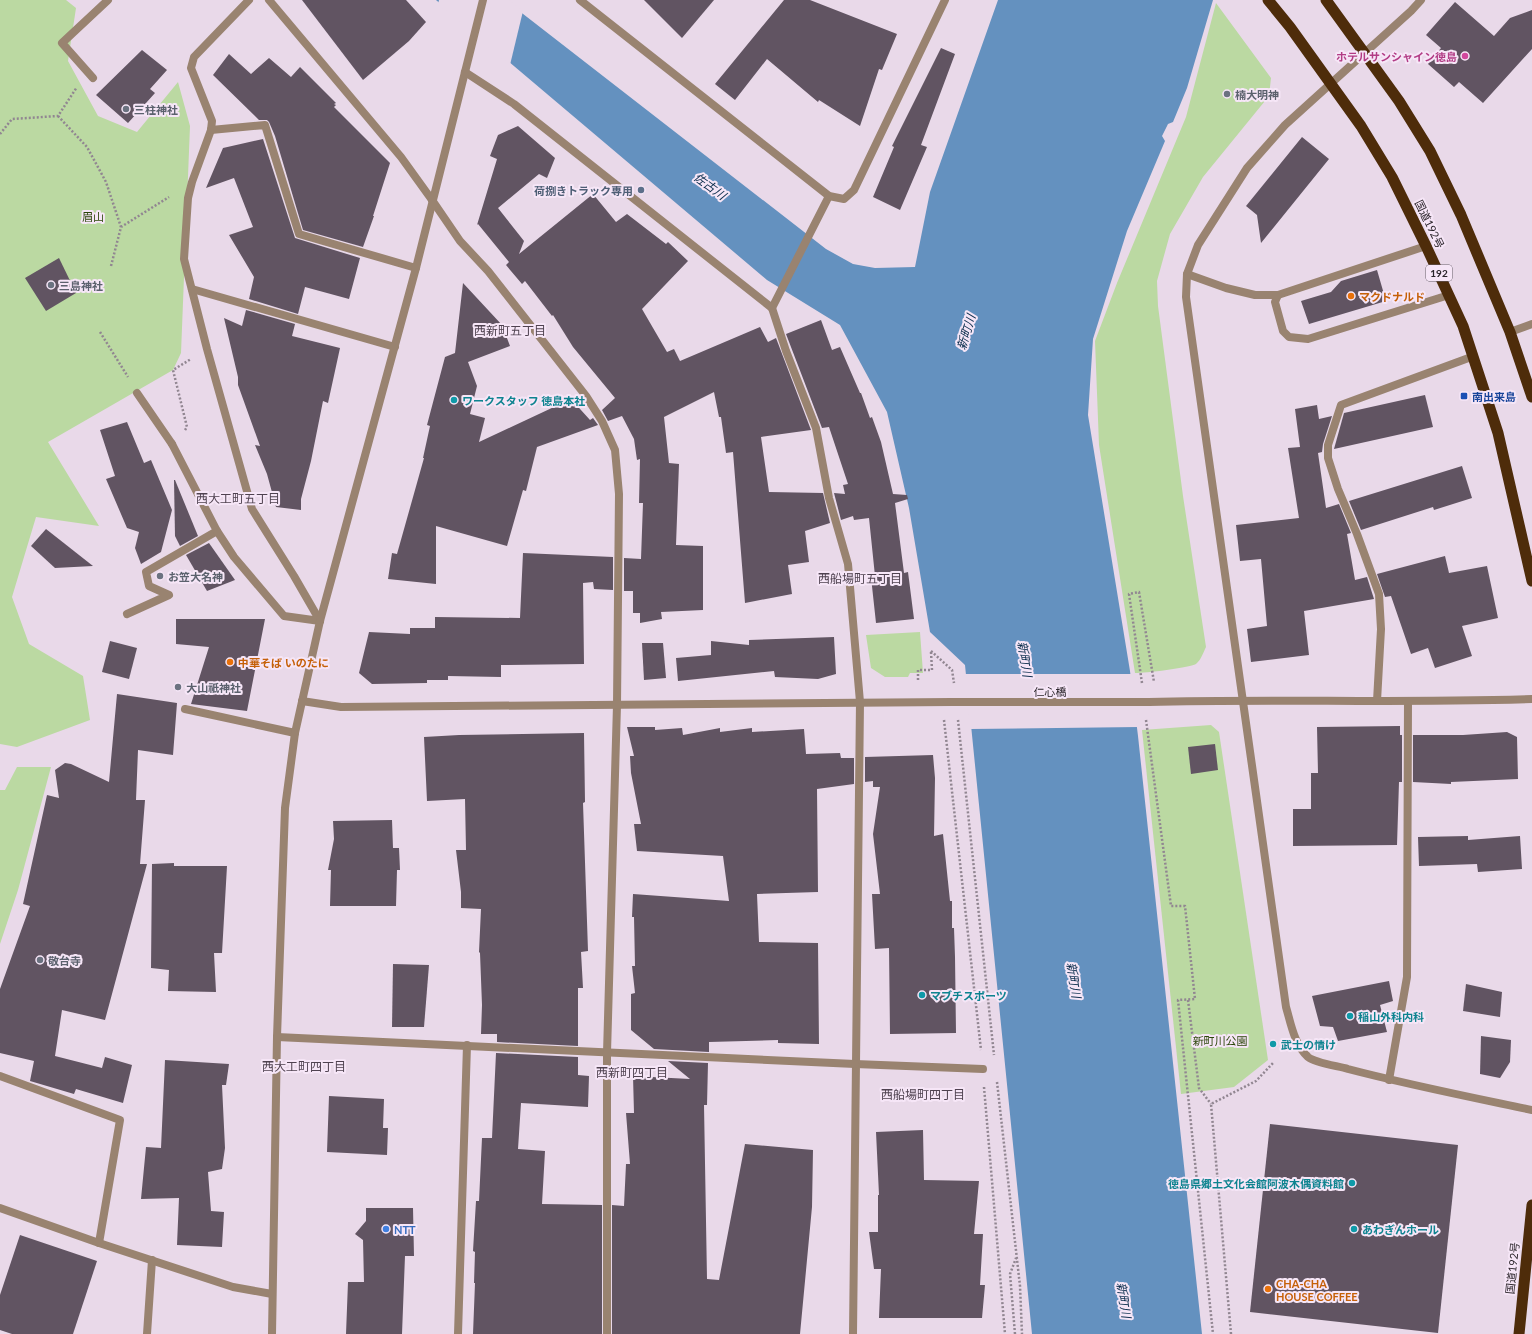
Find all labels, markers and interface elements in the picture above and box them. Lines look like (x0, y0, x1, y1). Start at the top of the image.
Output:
place label: ホテルサンシャイン徳島 (1336, 50, 1457, 63)
marker: ホテルサンシャイン徳島 (1460, 51, 1470, 61)
place label: 楠大明神 (1235, 88, 1279, 101)
marker: 楠大明神 (1222, 89, 1232, 99)
place label: 三柱神社 (134, 103, 178, 116)
marker: 三柱神社 (121, 104, 131, 114)
water label: 佐古川 (691, 169, 731, 204)
place label: 荷捌きトラック専用 (534, 184, 633, 197)
marker: 荷捌きトラック専用 (636, 185, 646, 195)
street label: 国道192号 (1413, 198, 1447, 250)
park label: 眉山 (82, 210, 104, 223)
road number: 192 (1426, 265, 1452, 281)
place label: 三島神社 (59, 279, 103, 292)
marker: 三島神社 (46, 280, 56, 290)
place label: マクドナルド (1359, 290, 1425, 303)
marker: マクドナルド (1346, 291, 1356, 301)
water label: 新町川 (954, 311, 979, 351)
district label: 西新町五丁目 (474, 323, 546, 338)
place label: 南出来島 (1472, 390, 1516, 403)
marker: 南出来島 (1459, 391, 1469, 401)
place label: ワークスタッフ 徳島本社 (462, 394, 585, 407)
marker: ワークスタッフ 徳島本社 (449, 395, 459, 405)
district label: 西大工町五丁目 (196, 491, 280, 506)
place label: お笠大名神 (168, 570, 223, 583)
marker: お笠大名神 (155, 571, 165, 581)
district label: 西船場町五丁目 (818, 571, 902, 586)
water label: 新町川 (1015, 640, 1036, 680)
place label: 中華そば いのたに (238, 656, 329, 669)
marker: 中華そば いのたに (225, 657, 235, 667)
place label: 大山祇神社 (186, 681, 241, 694)
marker: 大山祇神社 (173, 682, 183, 692)
street label: 仁心橋 (1034, 685, 1067, 698)
place label: 敬台寺 (48, 954, 81, 967)
marker: 敬台寺 (35, 955, 45, 965)
water label: 新町川 (1064, 961, 1085, 1001)
place label: マブチスポーツ (930, 989, 1007, 1002)
marker: マブチスポーツ (917, 990, 927, 1000)
place label: 稲山外科内科 (1358, 1010, 1424, 1023)
marker: 稲山外科内科 (1345, 1011, 1355, 1021)
park label: 新町川公園 (1193, 1034, 1248, 1047)
place label: 武士の情け (1281, 1038, 1336, 1051)
marker: 武士の情け (1268, 1039, 1278, 1049)
district label: 西大工町四丁目 (262, 1059, 346, 1074)
district label: 西新町四丁目 (596, 1065, 668, 1080)
district label: 西船場町四丁目 (881, 1087, 965, 1102)
place label: 徳島県郷土文化会館阿波木偶資料館 (1168, 1177, 1344, 1190)
marker: 徳島県郷土文化会館阿波木偶資料館 (1347, 1178, 1357, 1188)
place label: NTT (394, 1223, 416, 1236)
place label: あわぎんホール (1362, 1223, 1439, 1236)
marker: NTT (381, 1224, 391, 1234)
marker: あわぎんホール (1349, 1224, 1359, 1234)
street label: 国道192号 (1503, 1241, 1521, 1295)
place label: CHA-CHA HOUSE COFFEE (1276, 1277, 1358, 1303)
water label: 新町川 (1114, 1281, 1135, 1321)
marker: CHA-CHA HOUSE COFFEE (1263, 1284, 1273, 1294)

